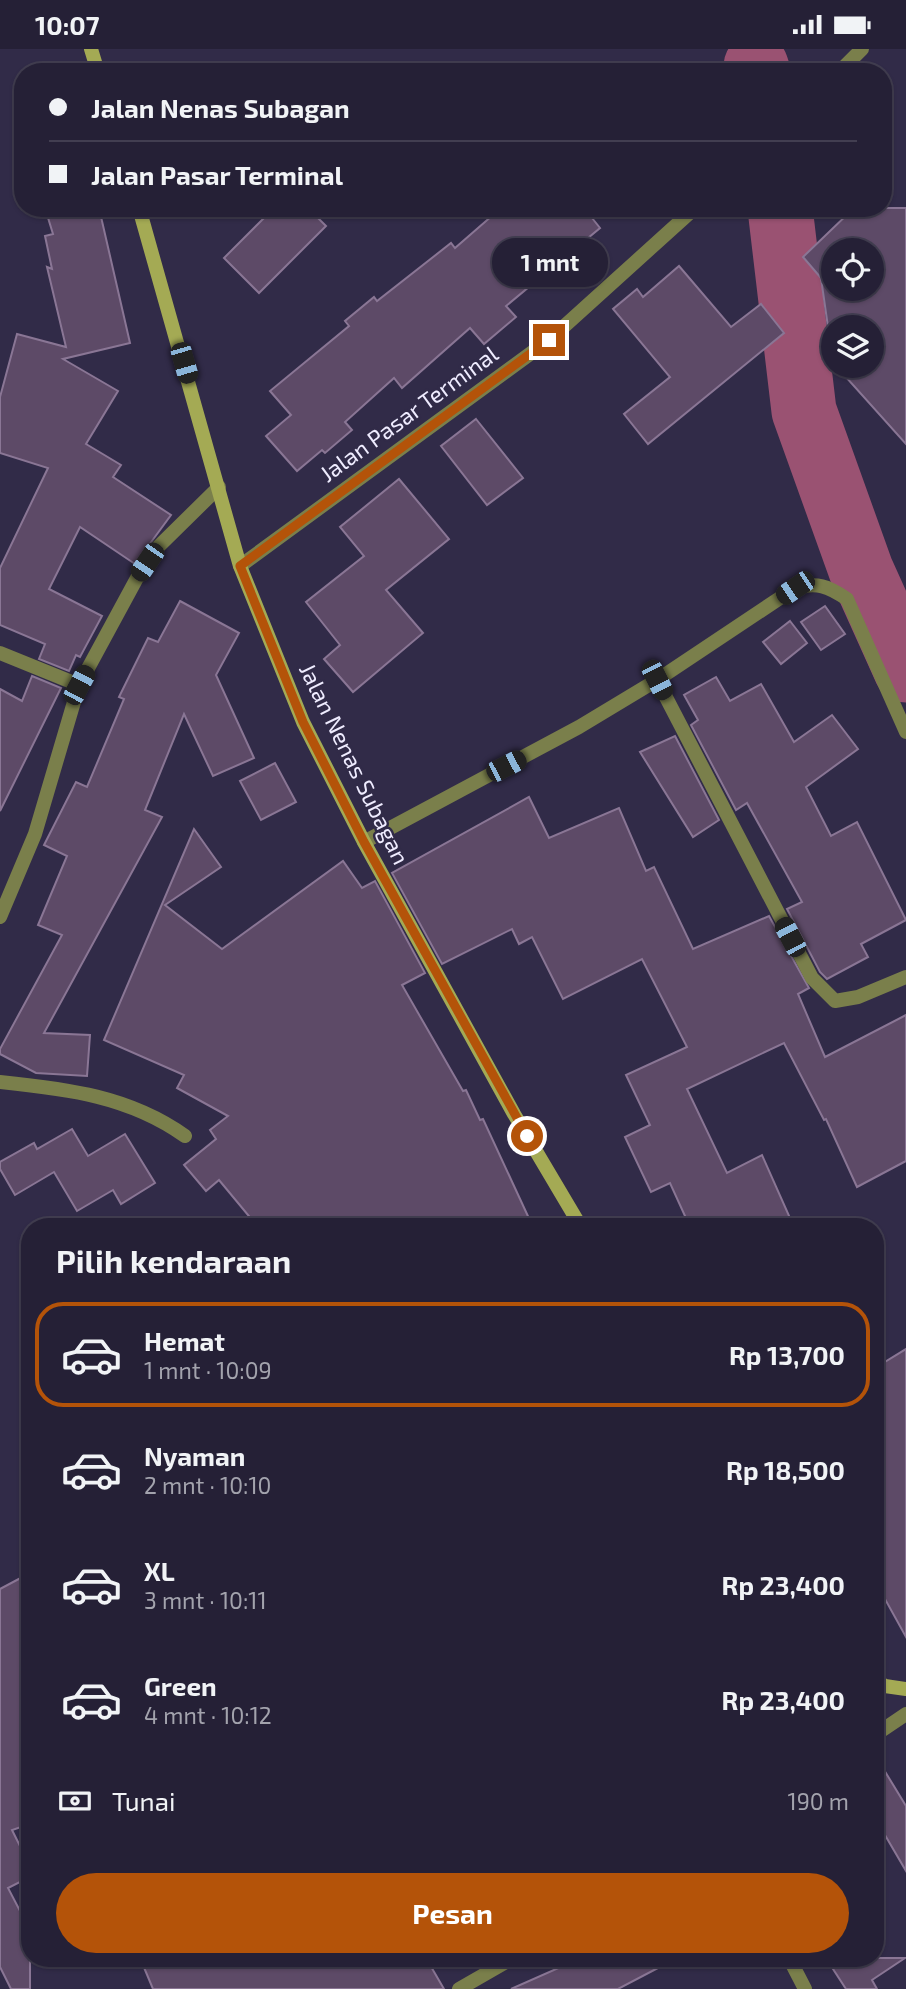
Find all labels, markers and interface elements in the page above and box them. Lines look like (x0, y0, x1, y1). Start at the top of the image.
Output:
text: 10:07 (35, 9, 99, 40)
text: Jalan Nenas Subagan (91, 92, 350, 123)
text: Jalan Pasar Terminal (91, 159, 343, 190)
map controls (821, 238, 884, 378)
button: locate (821, 238, 884, 301)
callout: 1 mnt (491, 239, 607, 287)
text: 1 mnt (521, 248, 579, 276)
button: layers (821, 315, 884, 378)
route end (533, 324, 565, 356)
street label: Jalan Pasar Terminal (314, 339, 503, 487)
car (169, 340, 200, 386)
car (127, 539, 168, 585)
car (772, 568, 819, 608)
car (639, 657, 676, 703)
street label: Jalan Nenas Subagan (294, 658, 416, 869)
car (60, 662, 99, 708)
car (483, 747, 530, 785)
car (771, 914, 810, 960)
route start (511, 1120, 543, 1152)
text: Pilih kendaraan (56, 1241, 291, 1279)
icon: car (60, 1323, 123, 1386)
text: Hemat (144, 1325, 225, 1356)
text: Rp 13,700 (729, 1339, 845, 1370)
text: 1 mnt · 10:09 (144, 1356, 272, 1384)
icon: car (60, 1438, 123, 1501)
text: Nyaman (144, 1440, 245, 1471)
text: Rp 18,500 (726, 1454, 845, 1485)
text: 2 mnt · 10:10 (144, 1471, 272, 1499)
icon: car (60, 1553, 123, 1616)
text: XL (144, 1555, 175, 1586)
text: Rp 23,400 (722, 1569, 845, 1600)
text: 3 mnt · 10:11 (144, 1586, 267, 1614)
icon: car (60, 1668, 123, 1731)
text: Green (144, 1670, 217, 1701)
text: Rp 23,400 (722, 1684, 845, 1715)
text: 4 mnt · 10:12 (144, 1701, 272, 1729)
icon: cash (56, 1782, 94, 1820)
text: Tunai (112, 1785, 175, 1816)
text: 190 m (788, 1787, 849, 1815)
button: Pesan (56, 1873, 849, 1953)

